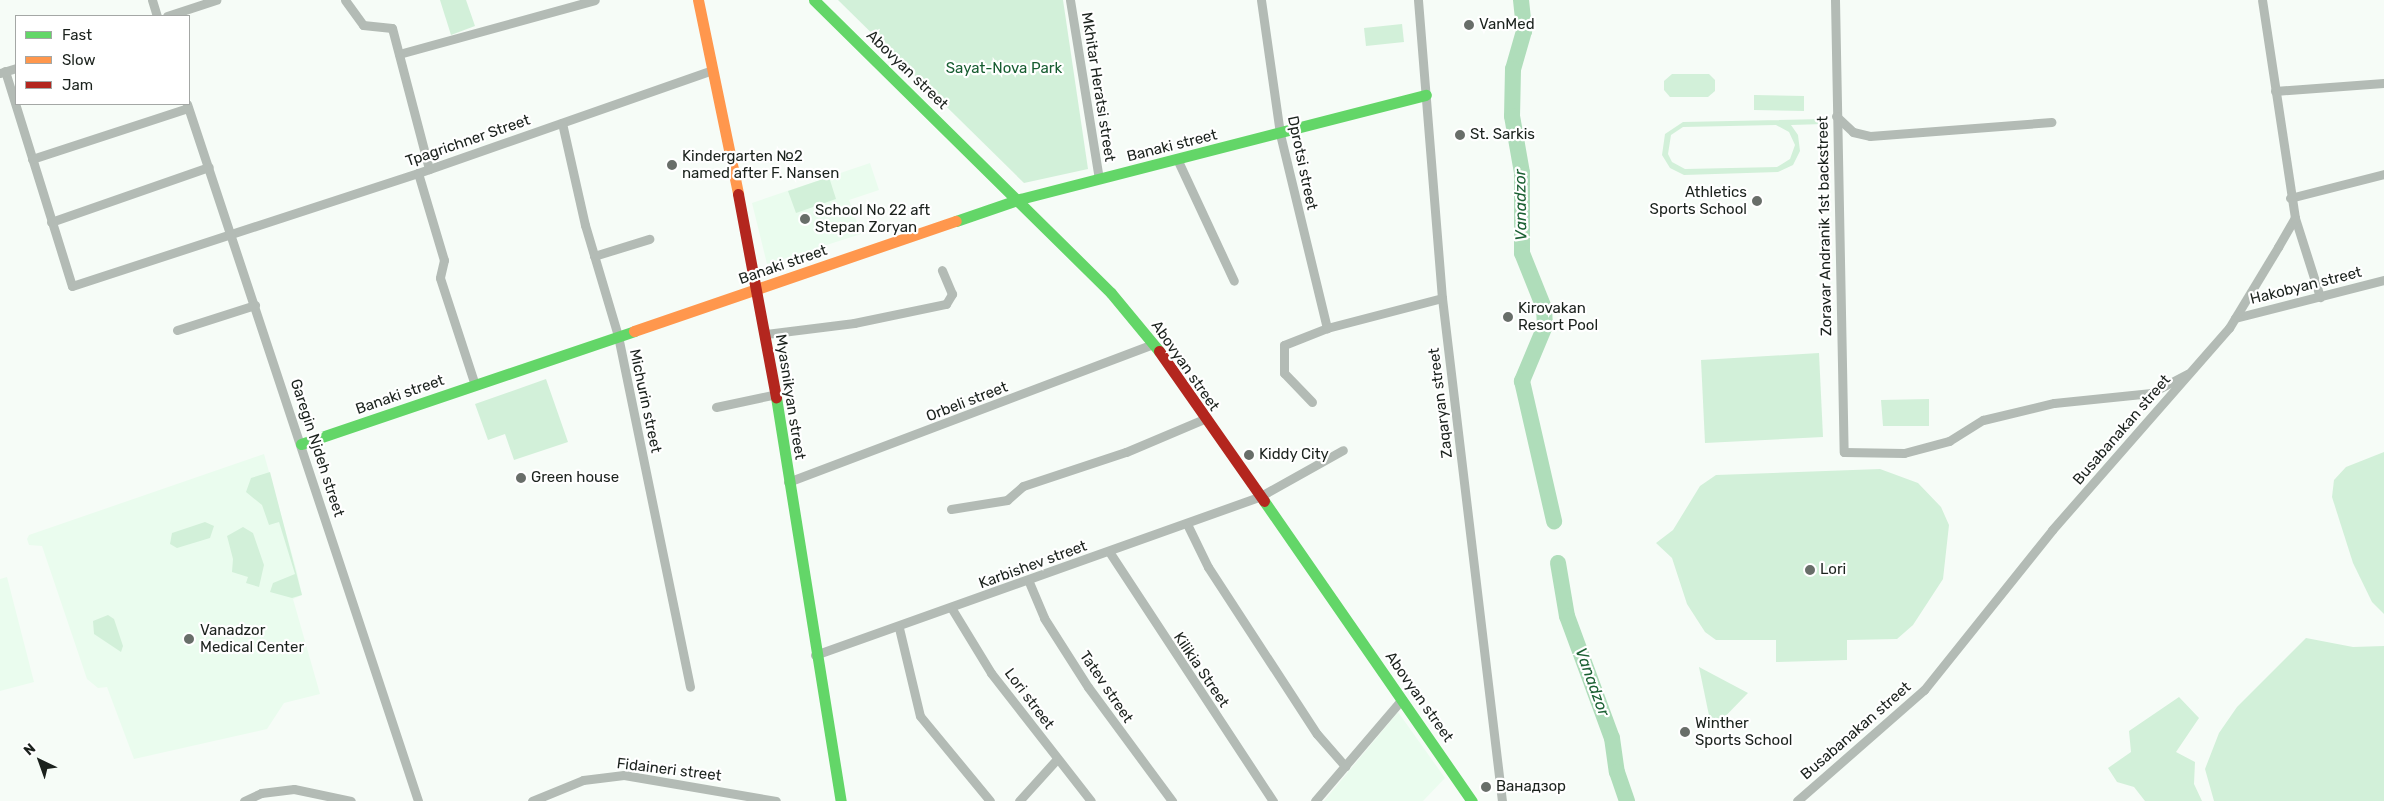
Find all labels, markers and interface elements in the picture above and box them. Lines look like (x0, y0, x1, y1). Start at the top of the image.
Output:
street label: Mkhitar Heratsi street (1077, 11, 1119, 163)
legend (15, 15, 190, 105)
place label: VanMed (1479, 16, 1535, 34)
marker: VanMed (1463, 19, 1475, 31)
text: Fast (62, 26, 92, 44)
street label: Abovyan street (863, 27, 951, 113)
text: Slow (62, 51, 95, 69)
park label: Sayat-Nova Park (946, 60, 1062, 78)
text: Jam (62, 76, 93, 94)
street label: Tpagrichner Street (403, 111, 533, 171)
street label: Dprotsi street (1283, 114, 1321, 212)
street label: Zoravar Andranik 1st backstreet (1814, 115, 1836, 337)
street label: Banaki street (1125, 126, 1219, 166)
place label: St. Sarkis (1470, 126, 1535, 144)
marker: St. Sarkis (1454, 129, 1466, 141)
place label: Kindergarten №2 named after F. Nansen (682, 147, 840, 182)
marker: Kindergarten №2 named after F. Nansen (666, 159, 678, 171)
water label: Vanadzor (1511, 169, 1531, 241)
place label: Athletics Sports School (1650, 183, 1747, 218)
marker: Athletics Sports School (1751, 195, 1763, 207)
place label: School No 22 aft Stepan Zoryan (815, 201, 930, 236)
marker: School No 22 aft Stepan Zoryan (799, 213, 811, 225)
street label: Banaki street (736, 241, 830, 289)
street label: Hakobyan street (2248, 263, 2364, 309)
place label: Kirovakan Resort Pool (1518, 299, 1598, 334)
marker: Kirovakan Resort Pool (1502, 311, 1514, 323)
street label: Abovyan street (1147, 317, 1223, 415)
street label: Myasnikyan street (771, 333, 809, 461)
street label: Michurin street (625, 347, 665, 455)
street label: Zaqaryan street (1425, 347, 1457, 459)
street label: Banaki street (353, 371, 447, 419)
street label: Busabanakan street (2069, 371, 2175, 489)
street label: Garegin Njdeh street (286, 377, 348, 519)
street label: Orbeli street (924, 378, 1010, 426)
place label: Kiddy City (1259, 446, 1329, 464)
marker: Kiddy City (1243, 449, 1255, 461)
place label: Green house (531, 469, 619, 487)
marker: Green house (515, 472, 527, 484)
street label: Karbishev street (976, 537, 1090, 593)
place label: Lori (1820, 561, 1846, 579)
marker: Lori (1804, 564, 1816, 576)
place label: Vanadzor Medical Center (200, 621, 304, 656)
street label: Kilikia Street (1169, 629, 1233, 711)
marker: Vanadzor Medical Center (182, 632, 196, 646)
water label: Vanadzor (1571, 645, 1613, 719)
street label: Tatev street (1075, 647, 1137, 727)
street label: Abovyan street (1381, 648, 1457, 746)
street label: Lori street (1000, 665, 1058, 733)
street label: Busabanakan street (1797, 678, 1915, 784)
place label: Winther Sports School (1695, 714, 1792, 749)
marker: Winther Sports School (1679, 726, 1691, 738)
north arrow (15, 736, 65, 786)
text: N (20, 740, 39, 759)
street label: Fidaineri street (616, 755, 722, 785)
place label: Ванадзор (1496, 778, 1566, 796)
marker: Ванадзор (1480, 781, 1492, 793)

